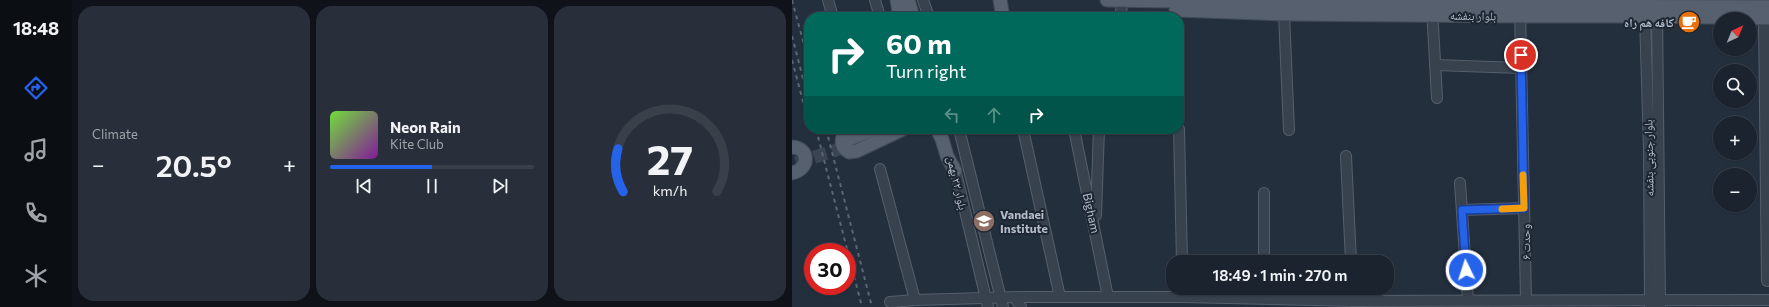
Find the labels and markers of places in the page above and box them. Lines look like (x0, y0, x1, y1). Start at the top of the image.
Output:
cafe icon: کافه هم راه (1676, 9, 1702, 35)
place label: کافه هم راه (1624, 15, 1675, 31)
pin (1504, 38, 1538, 72)
place label: Vandaei Institute (1000, 207, 1048, 235)
school or university icon: Vandaei Institute (971, 208, 997, 234)

